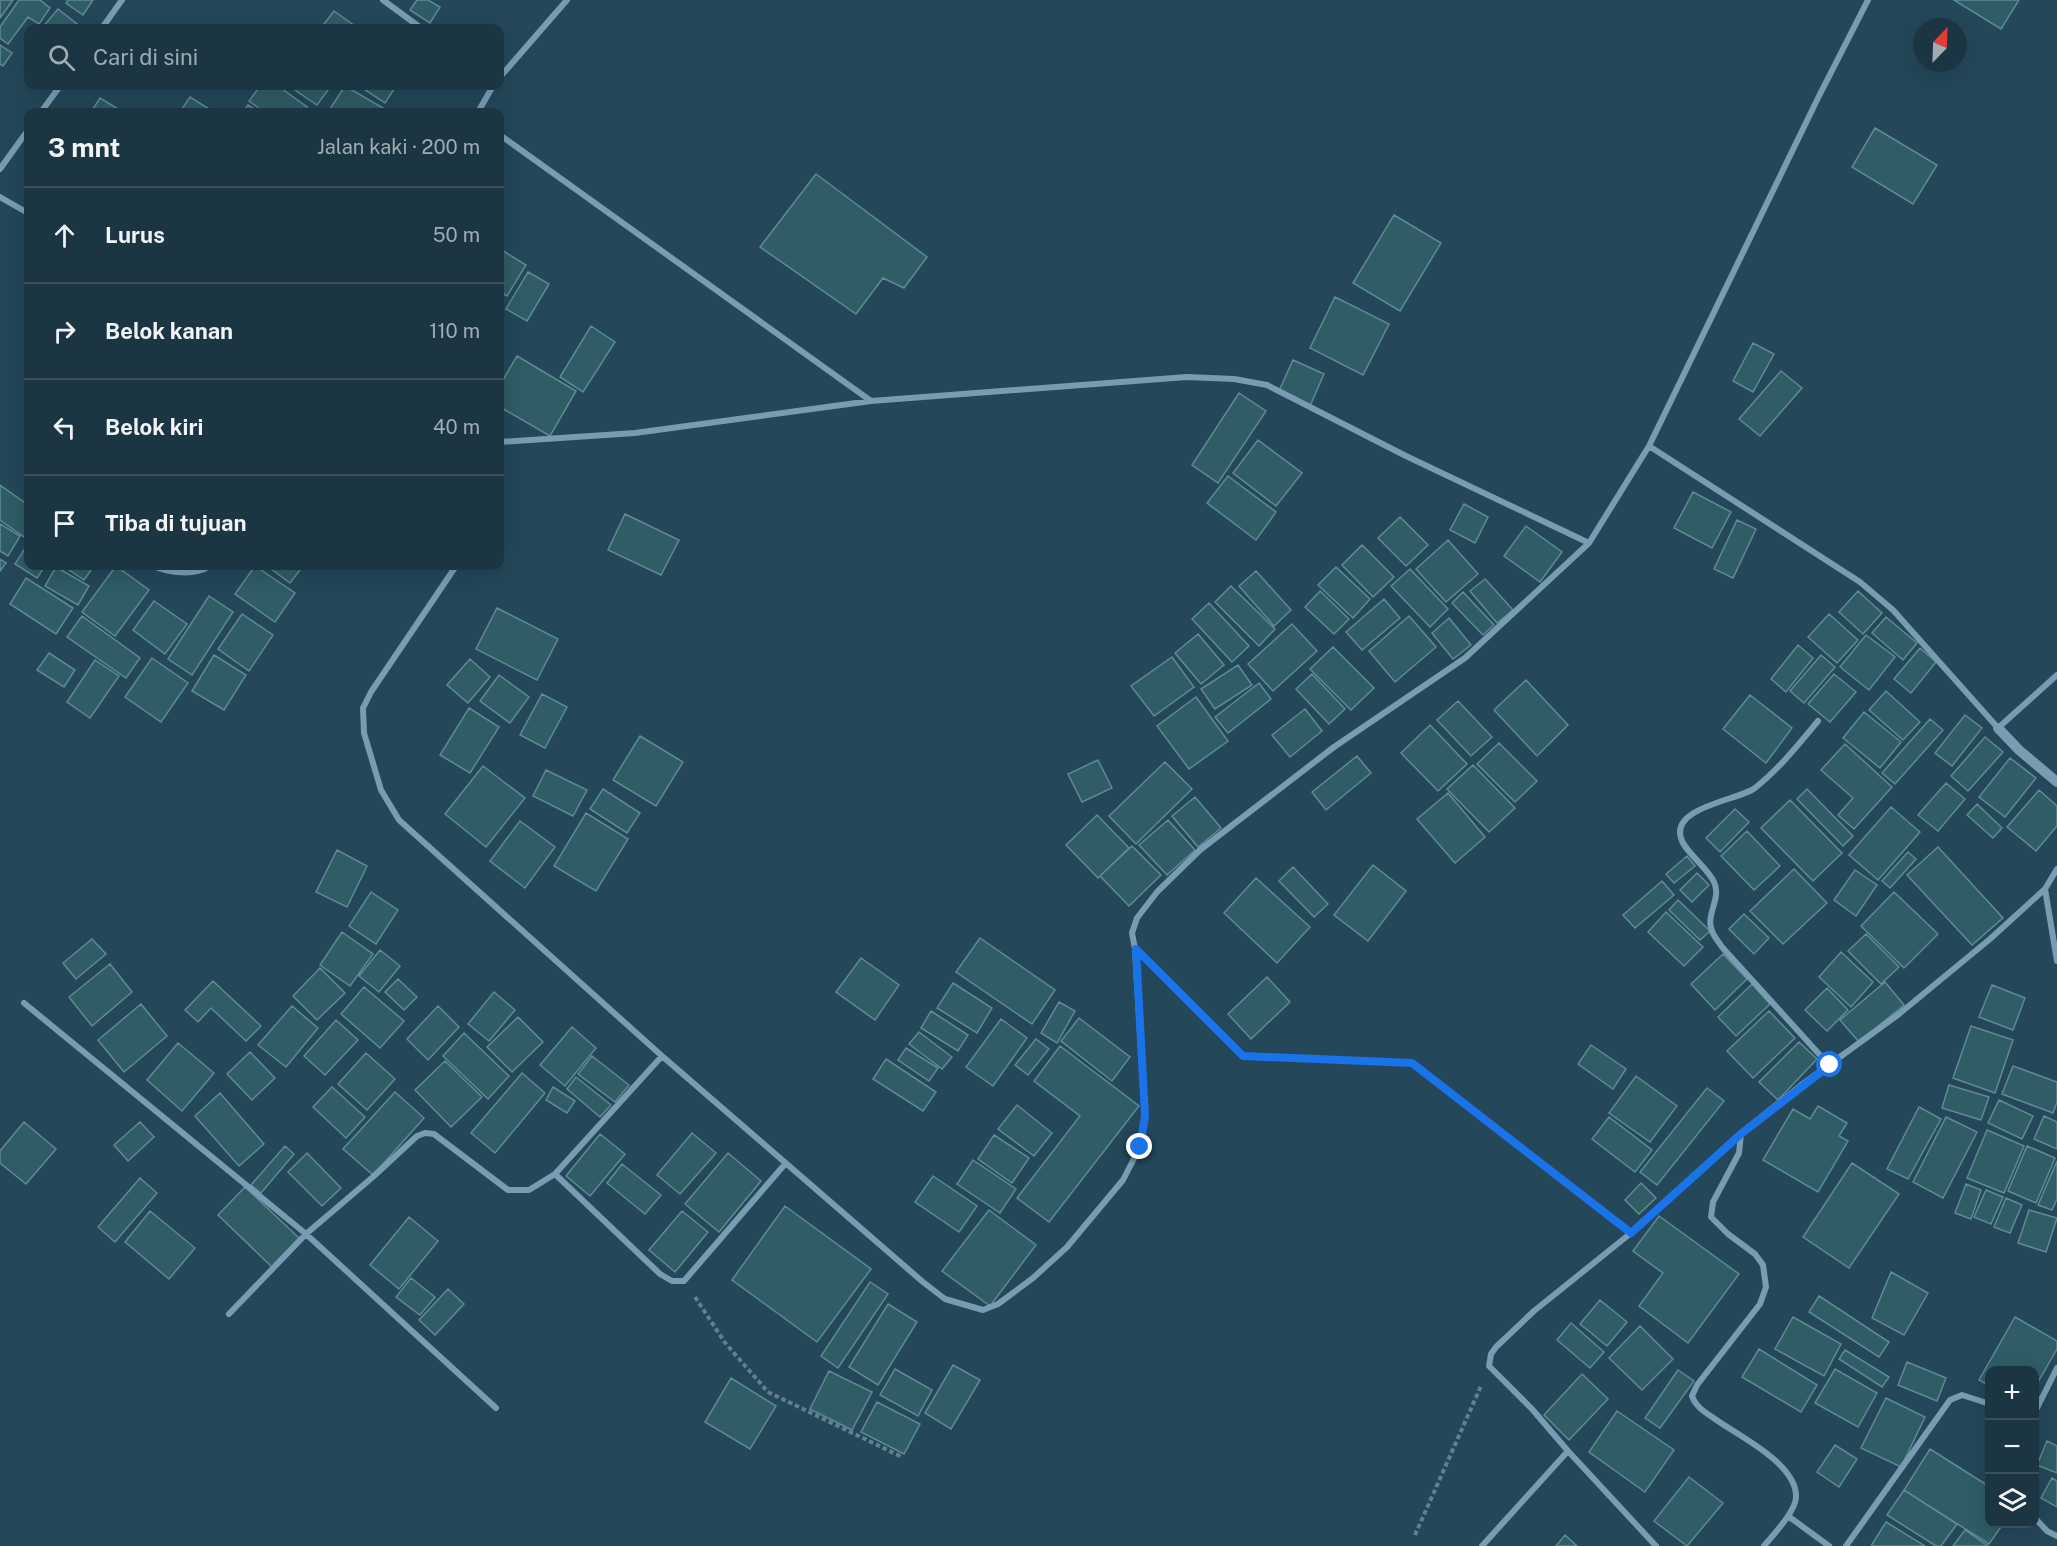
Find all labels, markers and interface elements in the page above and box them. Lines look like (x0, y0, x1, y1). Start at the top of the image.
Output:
north arrow (1913, 18, 1967, 72)
search box (24, 24, 504, 90)
icon: search (45, 41, 78, 74)
text: Cari di sini (93, 44, 198, 70)
text: 3 mnt (48, 132, 120, 163)
text: Jalan kaki · 200 m (317, 135, 480, 159)
icon: ahead (48, 219, 81, 252)
text: Lurus (105, 222, 165, 248)
text: 50 m (433, 223, 480, 247)
icon: right (48, 315, 81, 348)
text: Belok kanan (105, 318, 233, 344)
text: 110 m (429, 319, 480, 343)
icon: left (48, 411, 81, 444)
text: Belok kiri (105, 414, 203, 440)
text: 40 m (433, 415, 480, 439)
icon: arrive (48, 507, 81, 540)
text: Tiba di tujuan (105, 510, 246, 536)
route start (1816, 1051, 1842, 1077)
route end (1126, 1133, 1152, 1159)
map controls (1985, 1366, 2039, 1528)
button: + (1985, 1366, 2039, 1420)
button: − (1985, 1420, 2039, 1474)
button: layers (1985, 1474, 2039, 1528)

